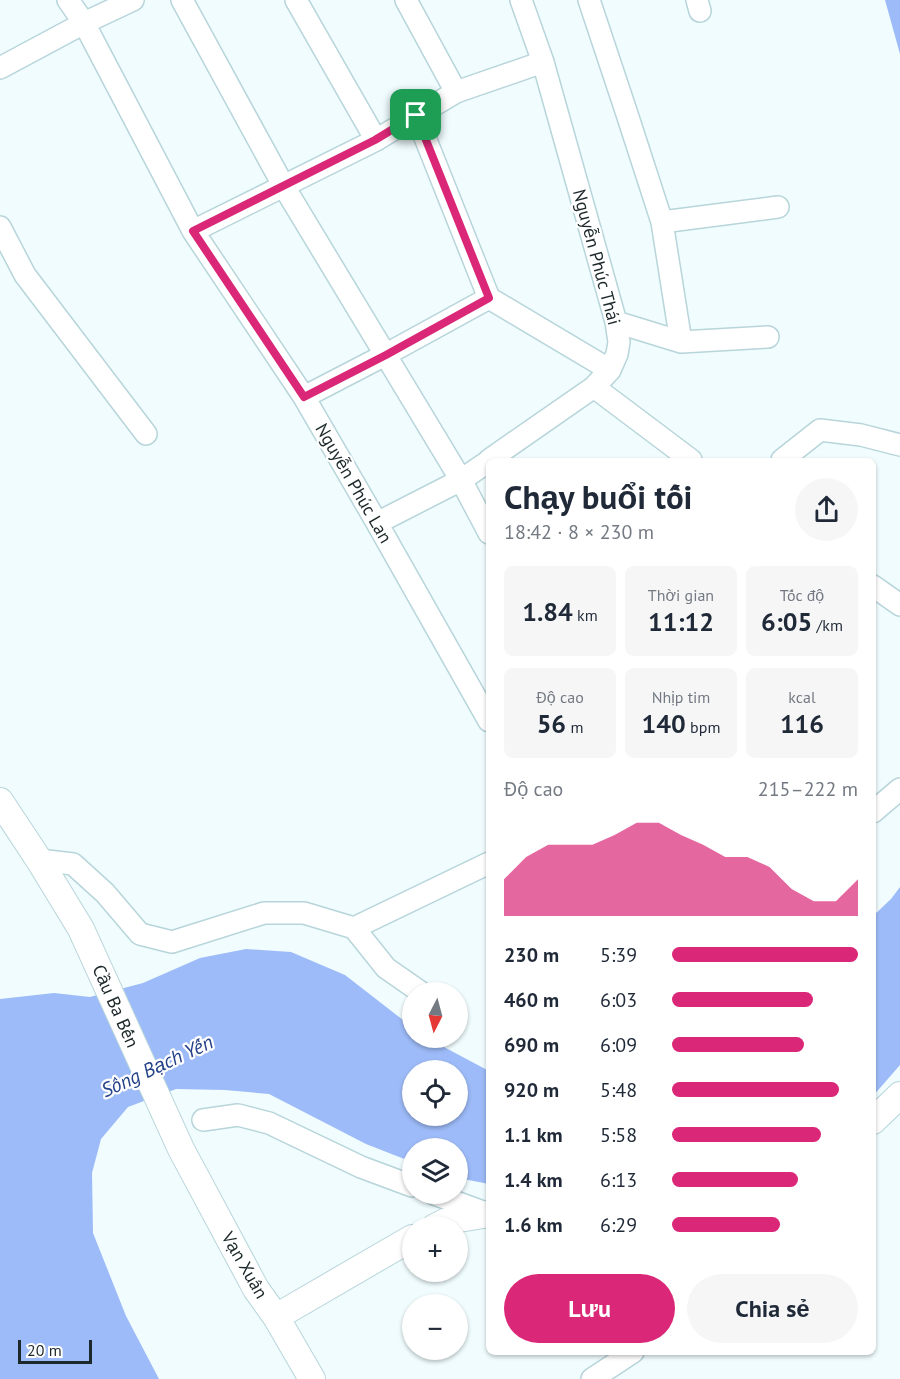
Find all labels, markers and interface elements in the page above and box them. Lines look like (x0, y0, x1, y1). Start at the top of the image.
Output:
pin (390, 89, 441, 140)
icon: arrive (399, 98, 432, 131)
street label: Nguyễn Phúc Thái (568, 187, 626, 327)
street label: Nguyễn Phúc Lan (310, 419, 398, 547)
text: Chạy buổi tối (504, 475, 693, 518)
button: share (795, 478, 858, 541)
text: 18:42 · 8 × 230 m (504, 519, 654, 545)
text: Thời gian (648, 585, 714, 605)
text: Tốc độ (780, 585, 824, 605)
text: 1.84 (522, 595, 573, 628)
text: km (573, 605, 598, 625)
text: 11:12 (648, 605, 714, 638)
text: 6:05 (761, 605, 812, 638)
text: /km (812, 615, 843, 635)
text: Độ cao (536, 687, 584, 707)
text: Nhịp tim (652, 687, 710, 707)
text: kcal (788, 687, 816, 707)
text: 56 (537, 707, 566, 740)
text: 140 (642, 707, 686, 740)
text: 116 (780, 707, 824, 740)
text: m (566, 717, 583, 737)
text: bpm (686, 717, 720, 737)
text: Độ cao (504, 776, 563, 802)
text: 215–222 m (758, 776, 858, 802)
text: 230 m (504, 942, 559, 968)
text: 5:39 (600, 942, 637, 968)
street label: Cầu Ba Bến (87, 961, 145, 1051)
north arrow (402, 982, 468, 1048)
map controls (402, 982, 468, 1360)
text: 460 m (504, 987, 559, 1013)
text: 6:03 (600, 987, 637, 1013)
water label: Sông Bạch Yến (97, 1029, 217, 1103)
text: 690 m (504, 1032, 559, 1058)
text: 6:09 (600, 1032, 637, 1058)
button: locate (402, 1060, 468, 1126)
text: 920 m (504, 1077, 559, 1103)
text: 5:48 (600, 1077, 637, 1103)
text: 1.1 km (504, 1122, 563, 1148)
text: 5:58 (600, 1122, 637, 1148)
button: layers (402, 1138, 468, 1204)
text: 1.4 km (504, 1167, 563, 1193)
text: 6:13 (600, 1167, 637, 1193)
text: 1.6 km (504, 1212, 563, 1238)
text: 6:29 (600, 1212, 637, 1238)
button: + (402, 1216, 468, 1282)
street label: Vạn Xuân (216, 1227, 273, 1303)
button: Lưu (504, 1274, 675, 1343)
button: Chia sẻ (687, 1274, 858, 1343)
button: − (402, 1294, 468, 1360)
scale bar (18, 1337, 92, 1364)
text: 20 m (27, 1340, 62, 1360)

